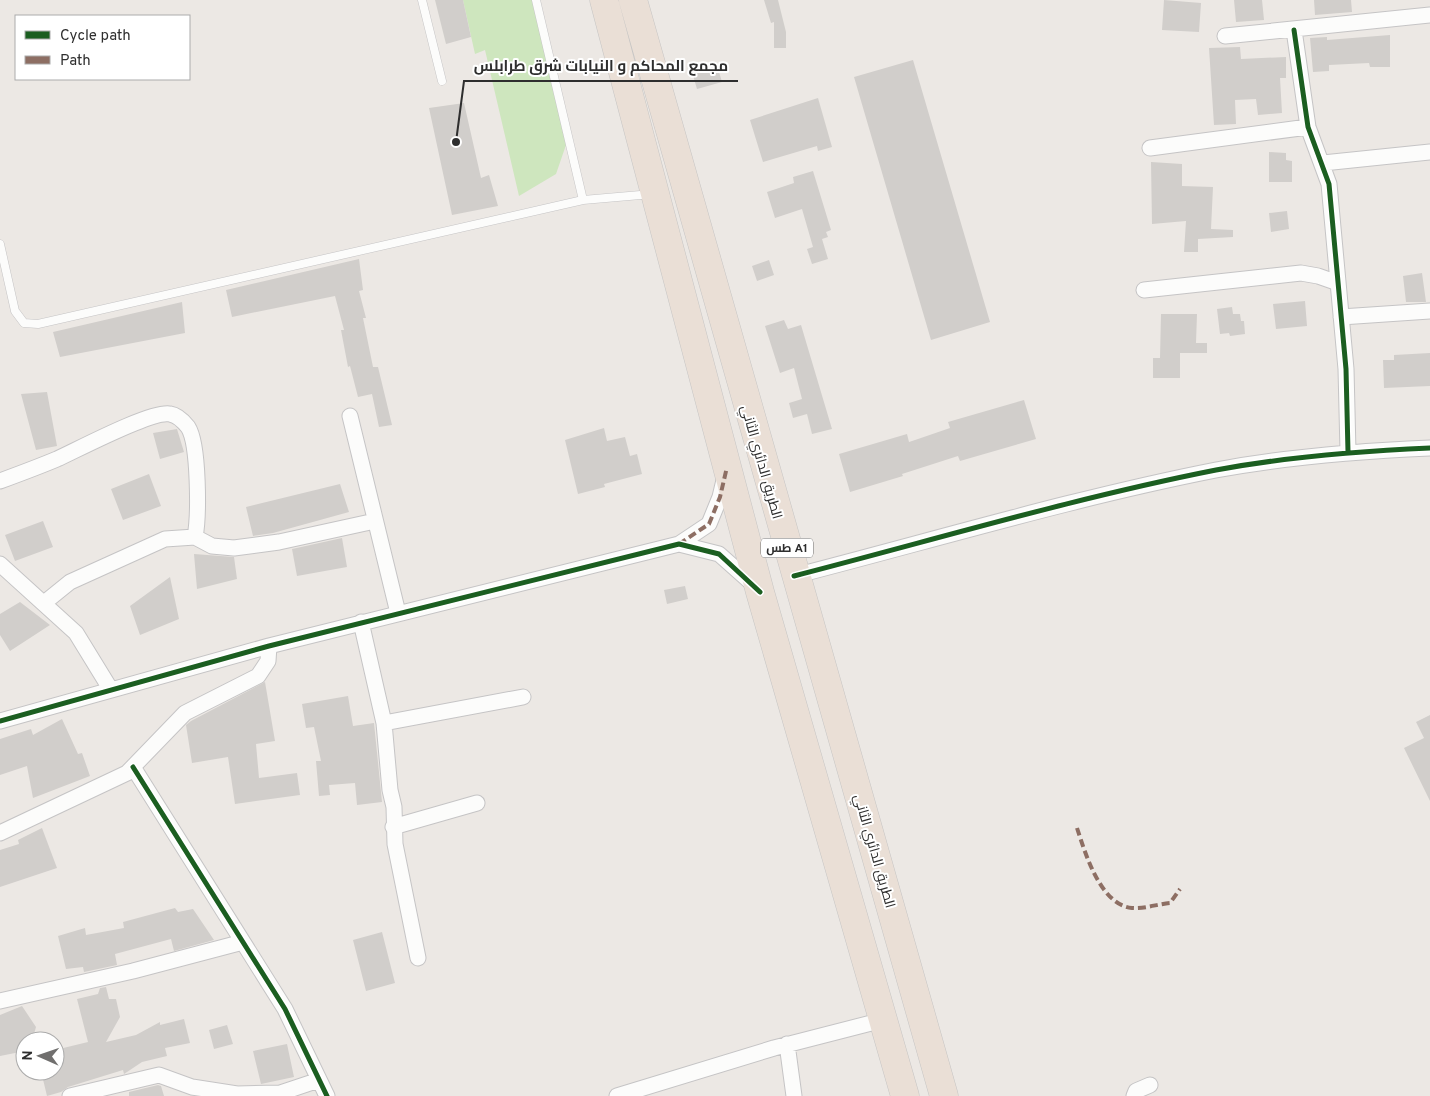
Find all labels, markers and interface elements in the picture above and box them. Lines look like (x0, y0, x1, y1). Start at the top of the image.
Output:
legend (15, 15, 190, 80)
text: Cycle path (60, 27, 131, 46)
callout: مجمع المحاكم و النيابات شرق طرابلس (464, 51, 738, 81)
text: Path (60, 52, 91, 71)
text: مجمع المحاكم و النيابات شرق طرابلس (474, 58, 728, 77)
street label: الطريق الدائري الثاني (734, 404, 785, 522)
road number: طس A1 (761, 538, 813, 558)
street label: الطريق الدائري الثاني (847, 793, 898, 911)
north arrow (15, 1031, 65, 1081)
text: N (20, 1050, 37, 1061)

